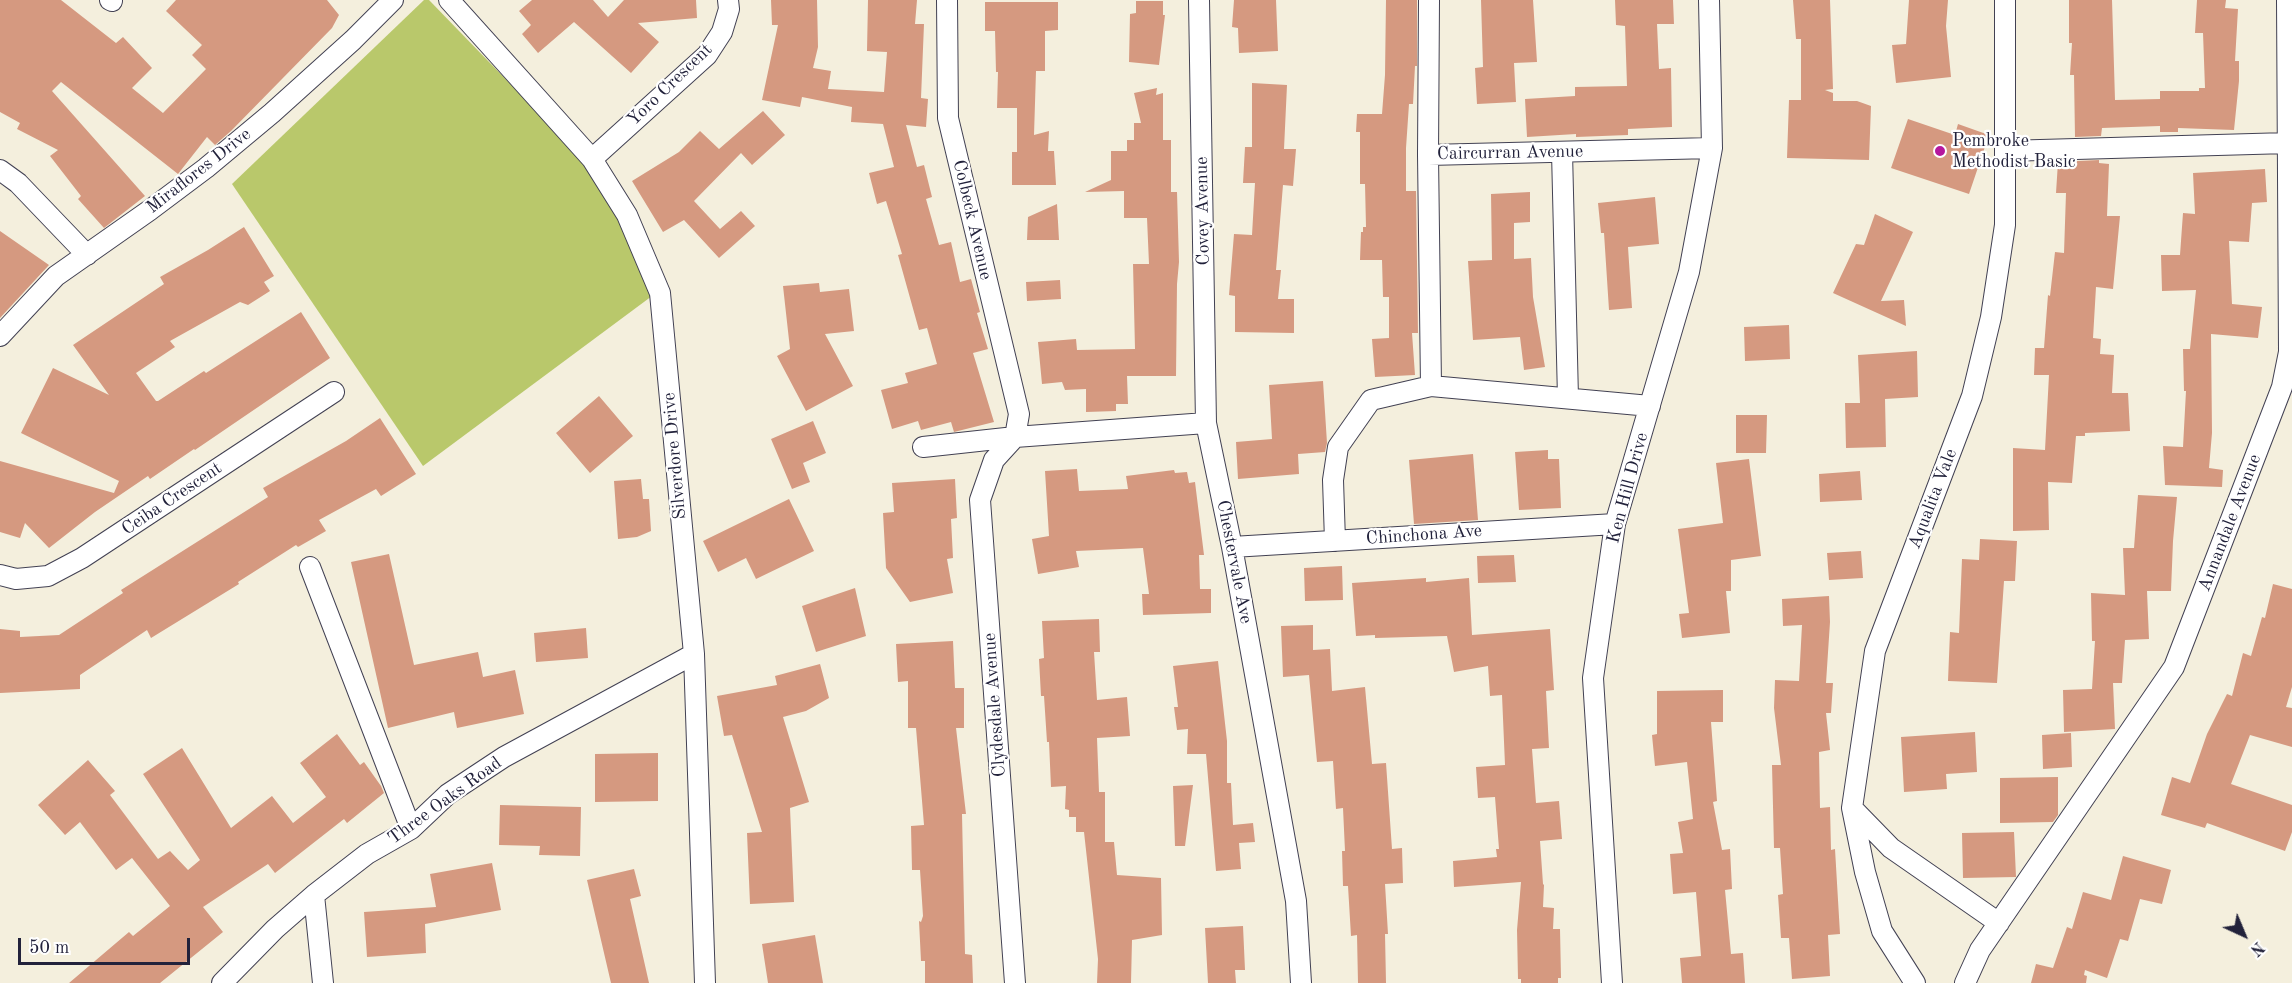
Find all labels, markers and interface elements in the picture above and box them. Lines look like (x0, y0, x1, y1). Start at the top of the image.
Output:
street label: Yoro Crescent (623, 39, 717, 131)
street label: Miraflores Drive (143, 124, 255, 218)
place label: Pembroke Methodist Basic (1952, 130, 2076, 172)
street label: Caircurran Avenue (1437, 141, 1583, 165)
marker: Pembroke Methodist Basic (1933, 144, 1947, 158)
street label: Covey Avenue (1191, 156, 1215, 266)
street label: Colbeck Avenue (948, 158, 996, 282)
street label: Silverdore Drive (659, 392, 691, 520)
street label: Ken Hill Drive (1603, 430, 1653, 546)
street label: Aqualita Vale (1904, 446, 1962, 552)
street label: Annandale Avenue (2194, 451, 2266, 595)
street label: Ceiba Crescent (118, 458, 226, 540)
street label: Chestervale Ave (1211, 498, 1257, 626)
street label: Chinchona Ave (1365, 520, 1483, 550)
street label: Clydesdale Avenue (979, 632, 1011, 778)
street label: Three Oaks Road (384, 752, 506, 850)
north arrow (2214, 905, 2274, 965)
scale bar (21, 926, 194, 964)
text: N (2247, 938, 2266, 958)
text: 50 m (29, 939, 69, 957)

